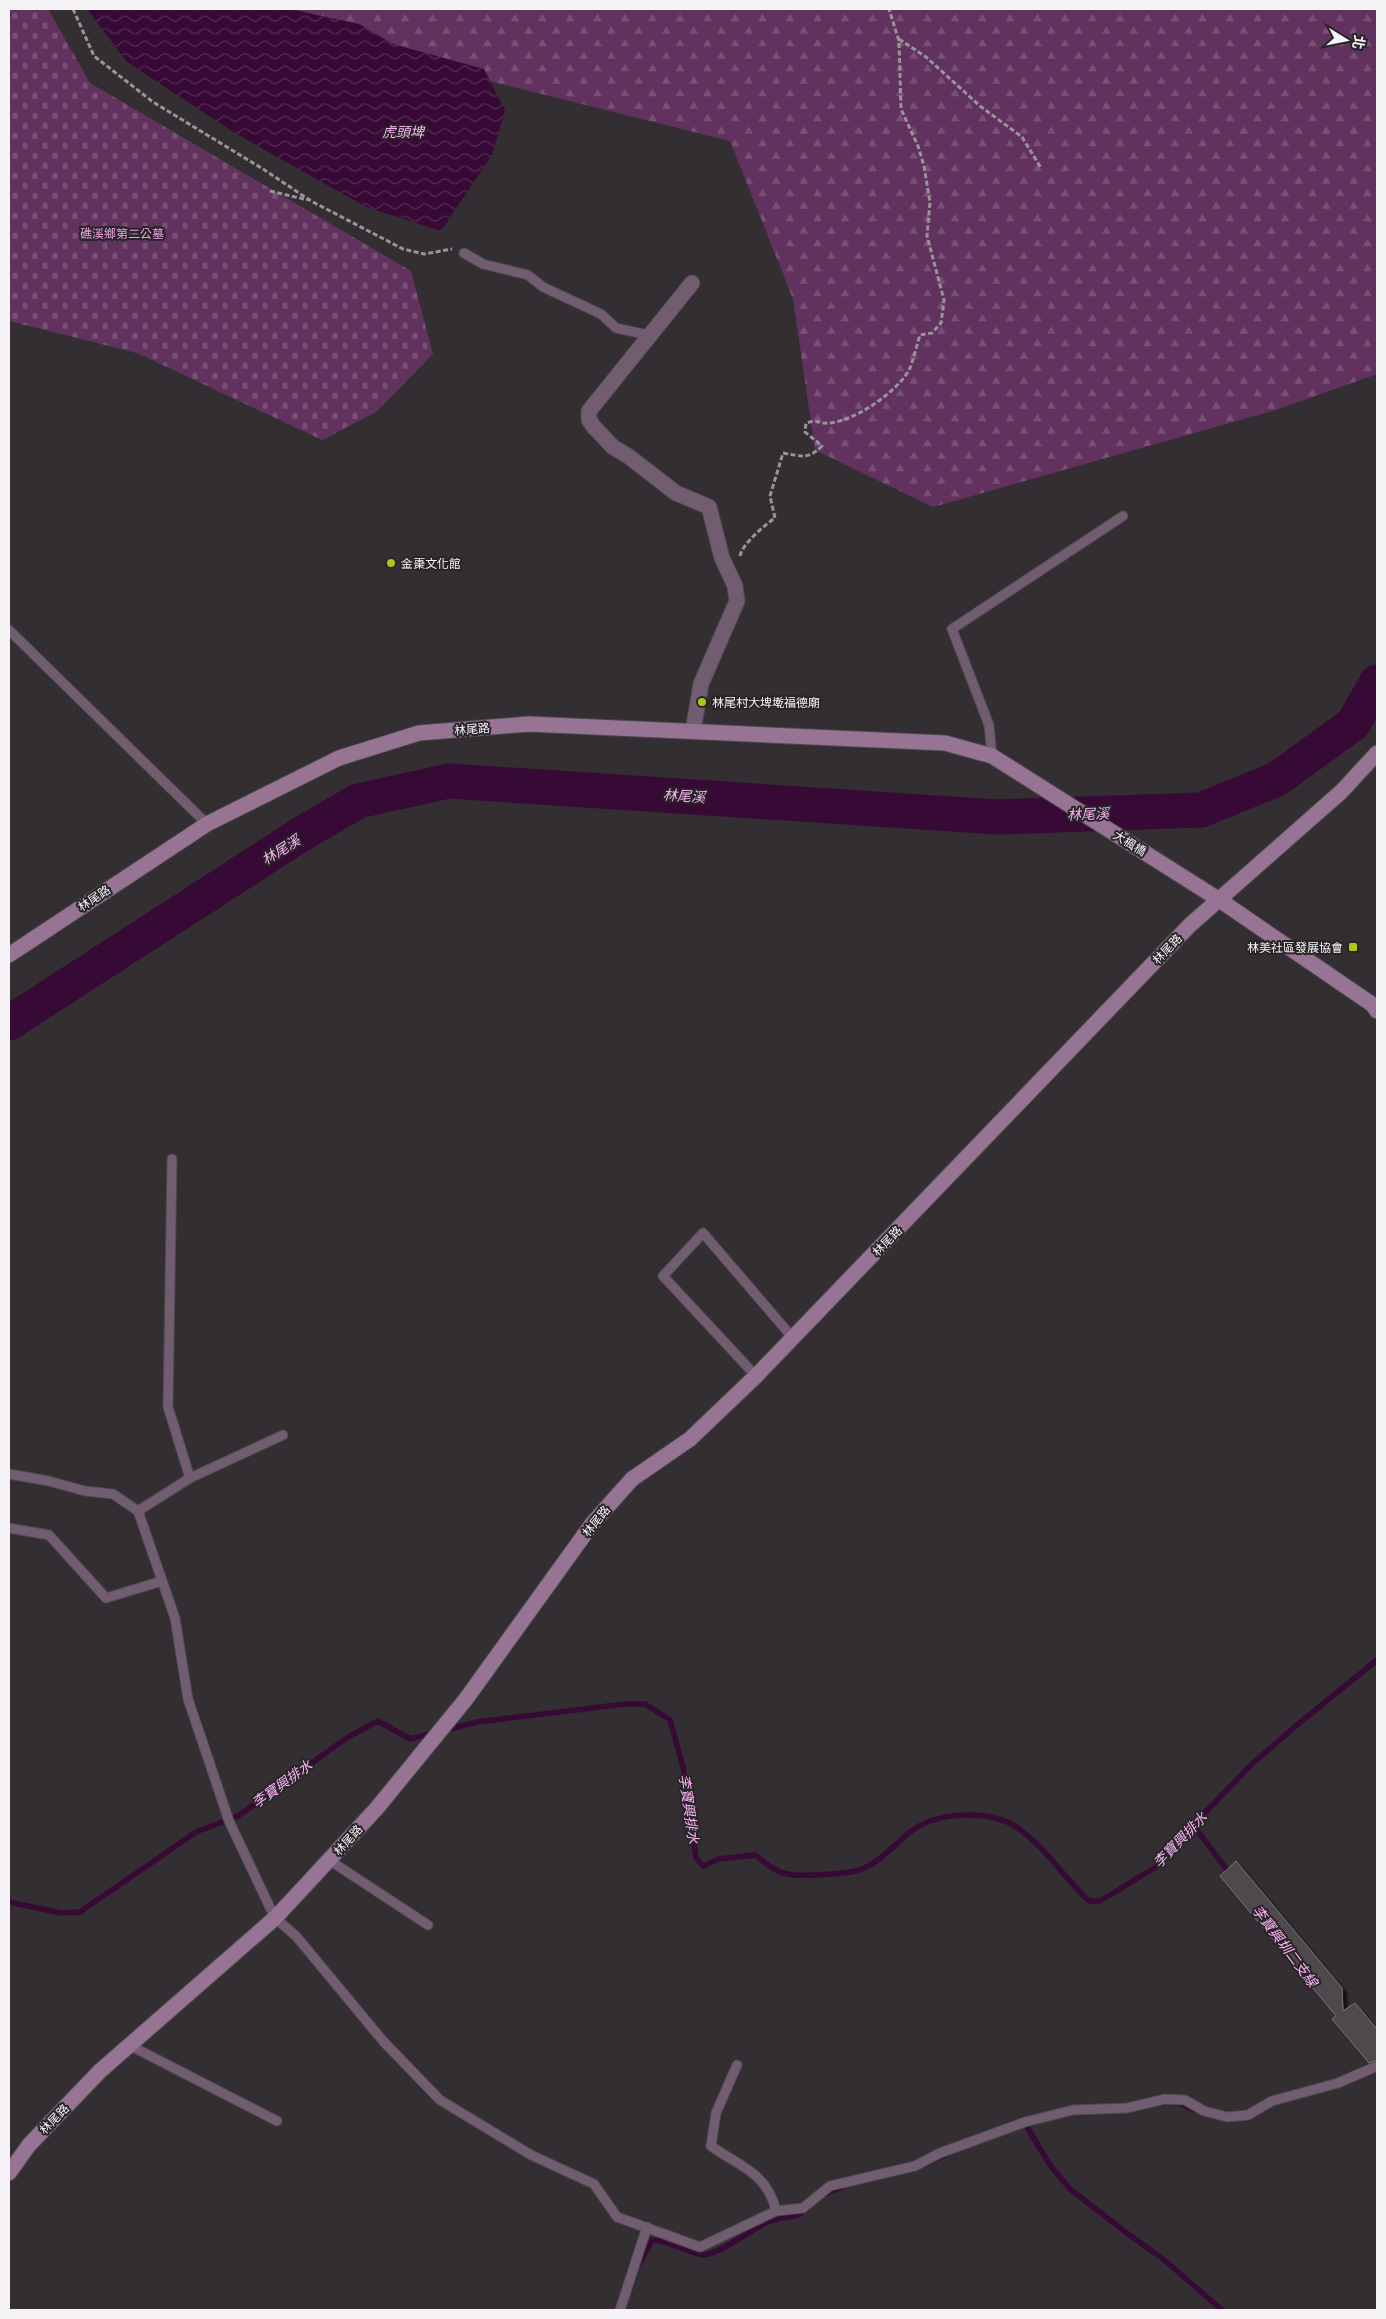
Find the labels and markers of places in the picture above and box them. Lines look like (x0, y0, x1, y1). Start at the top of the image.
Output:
place label: 金棗文化館 (401, 556, 461, 571)
marker: 金棗文化館 (385, 557, 397, 569)
place label: 林尾村大埤墘福德廟 (712, 695, 820, 710)
marker: 林尾村大埤墘福德廟 (696, 696, 708, 708)
place label: 林美社區發展協會 (1247, 940, 1343, 955)
marker: 林美社區發展協會 (1347, 941, 1359, 953)

